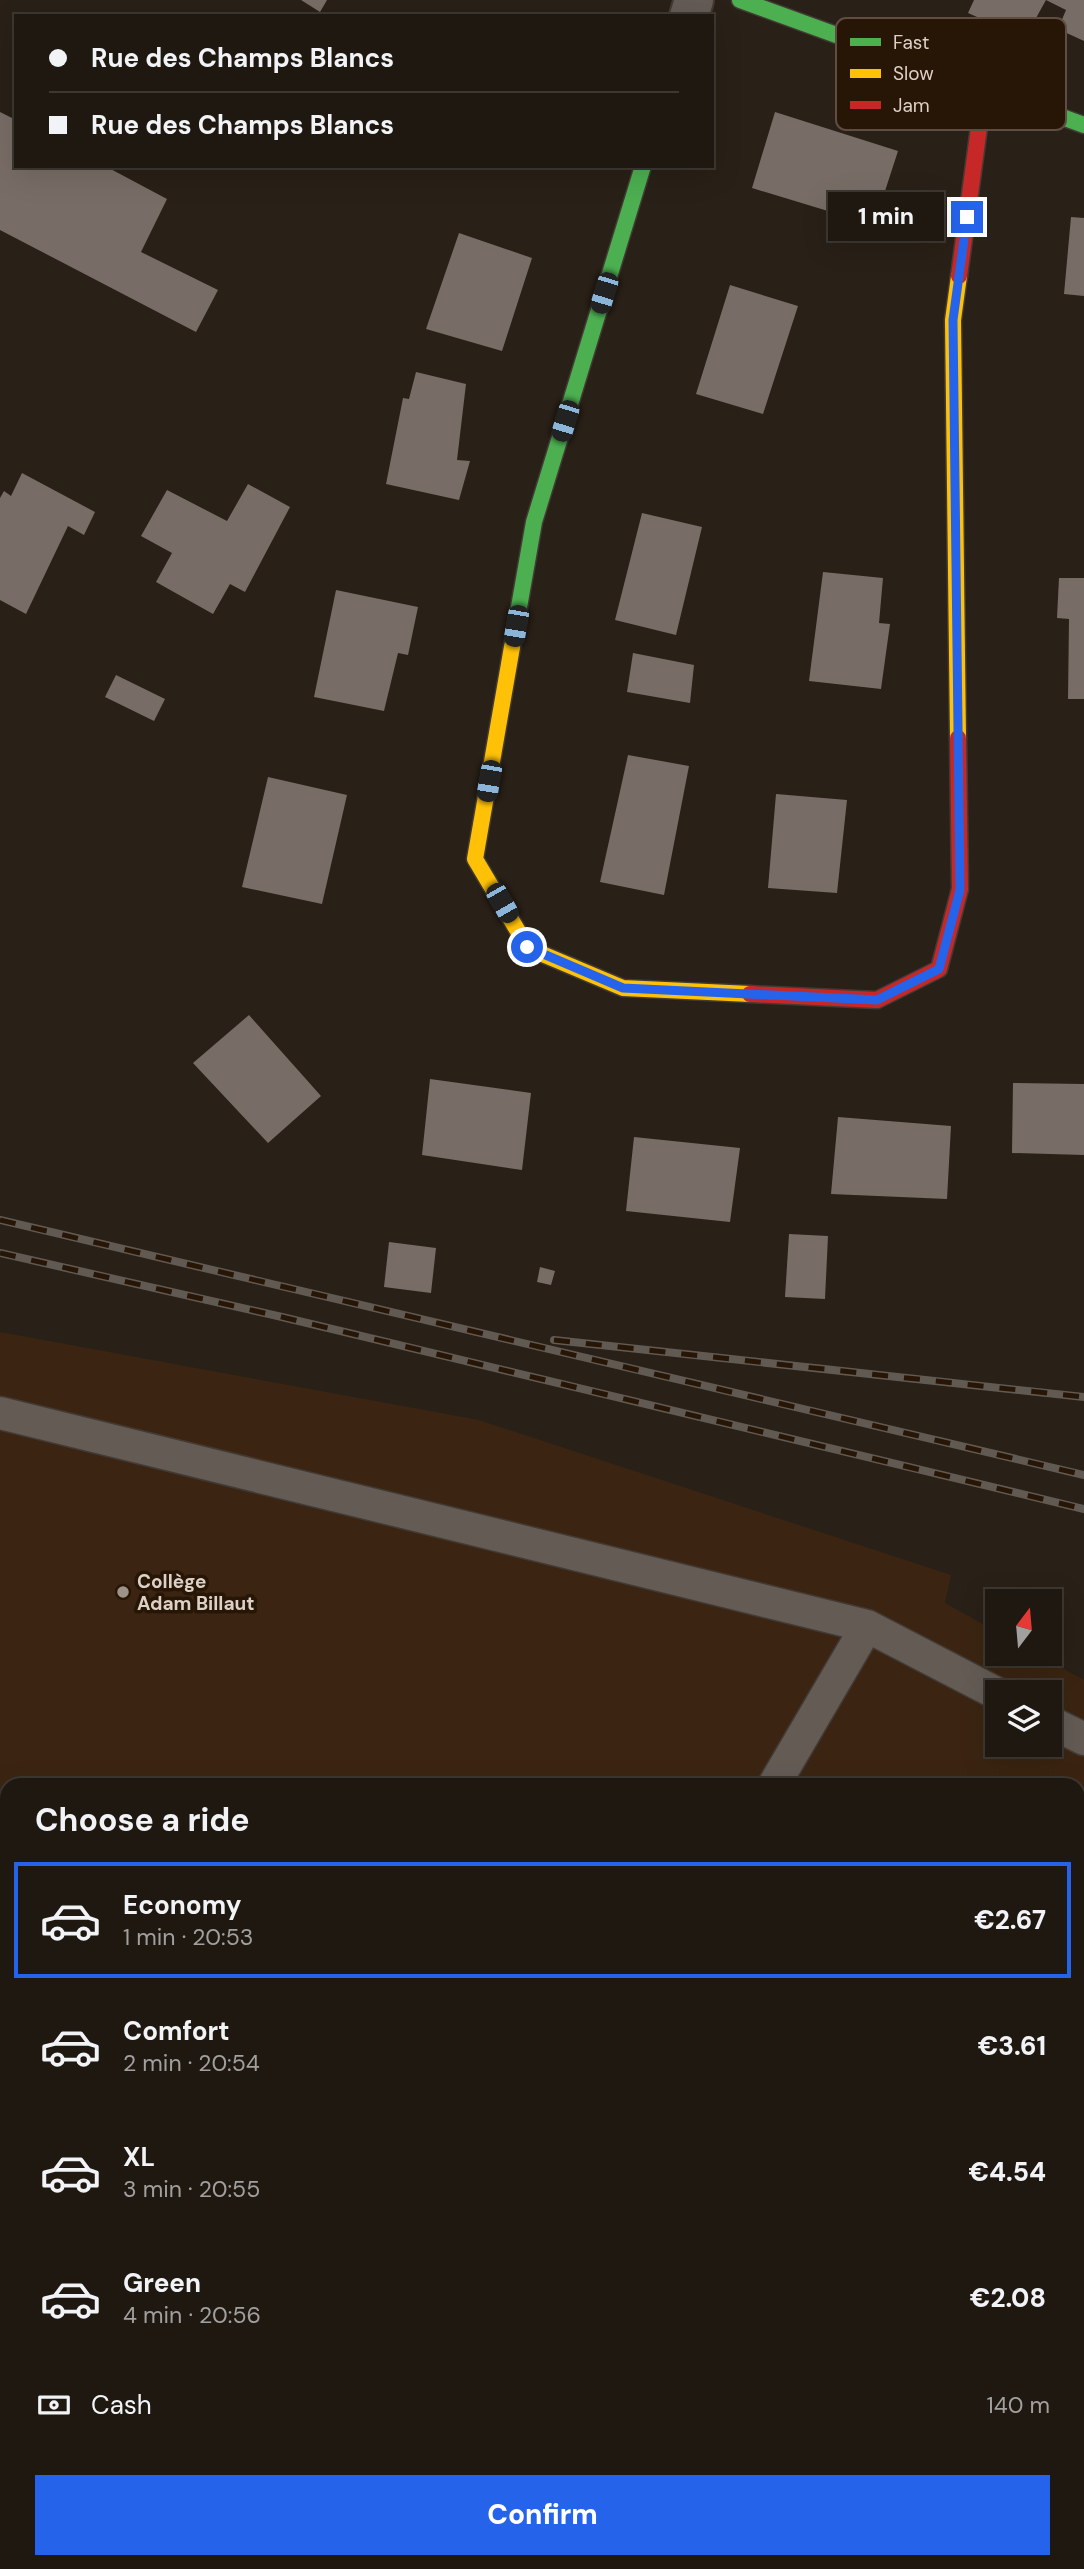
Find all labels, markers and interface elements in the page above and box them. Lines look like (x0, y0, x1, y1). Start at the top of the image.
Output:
legend (836, 18, 1066, 130)
text: Fast (893, 30, 929, 55)
text: Rue des Champs Blancs (91, 41, 394, 75)
text: Slow (893, 61, 934, 86)
text: Jam (893, 93, 930, 118)
text: Rue des Champs Blancs (91, 108, 394, 142)
callout: 1 min (827, 192, 942, 242)
text: 1 min (858, 201, 914, 231)
route end (951, 201, 983, 233)
car (588, 270, 621, 316)
car (549, 398, 582, 444)
car (503, 603, 530, 649)
car (476, 758, 503, 804)
car (483, 880, 522, 926)
route start (511, 931, 543, 963)
place label: Collège Adam Billaut (137, 1569, 255, 1616)
marker: Collège Adam Billaut (115, 1584, 131, 1600)
north arrow (985, 1589, 1062, 1666)
map controls (985, 1589, 1062, 1757)
button: layers (985, 1680, 1062, 1757)
text: Choose a ride (35, 1799, 250, 1841)
text: Economy (123, 1888, 241, 1922)
icon: car (39, 1889, 102, 1952)
text: €2.67 (974, 1903, 1046, 1937)
text: 1 min · 20:53 (123, 1922, 253, 1952)
text: Comfort (123, 2014, 229, 2048)
icon: car (39, 2015, 102, 2078)
text: €3.61 (978, 2029, 1046, 2063)
text: 2 min · 20:54 (123, 2048, 260, 2078)
text: XL (123, 2140, 155, 2174)
icon: car (39, 2141, 102, 2204)
text: €4.54 (968, 2155, 1046, 2189)
text: 3 min · 20:55 (123, 2174, 260, 2204)
text: Green (123, 2266, 201, 2300)
icon: car (39, 2267, 102, 2330)
text: €2.08 (970, 2281, 1046, 2315)
text: 4 min · 20:56 (123, 2300, 261, 2330)
icon: cash (35, 2386, 73, 2424)
text: Cash (91, 2388, 152, 2422)
text: 140 m (987, 2390, 1050, 2420)
button: Confirm (35, 2475, 1050, 2555)

